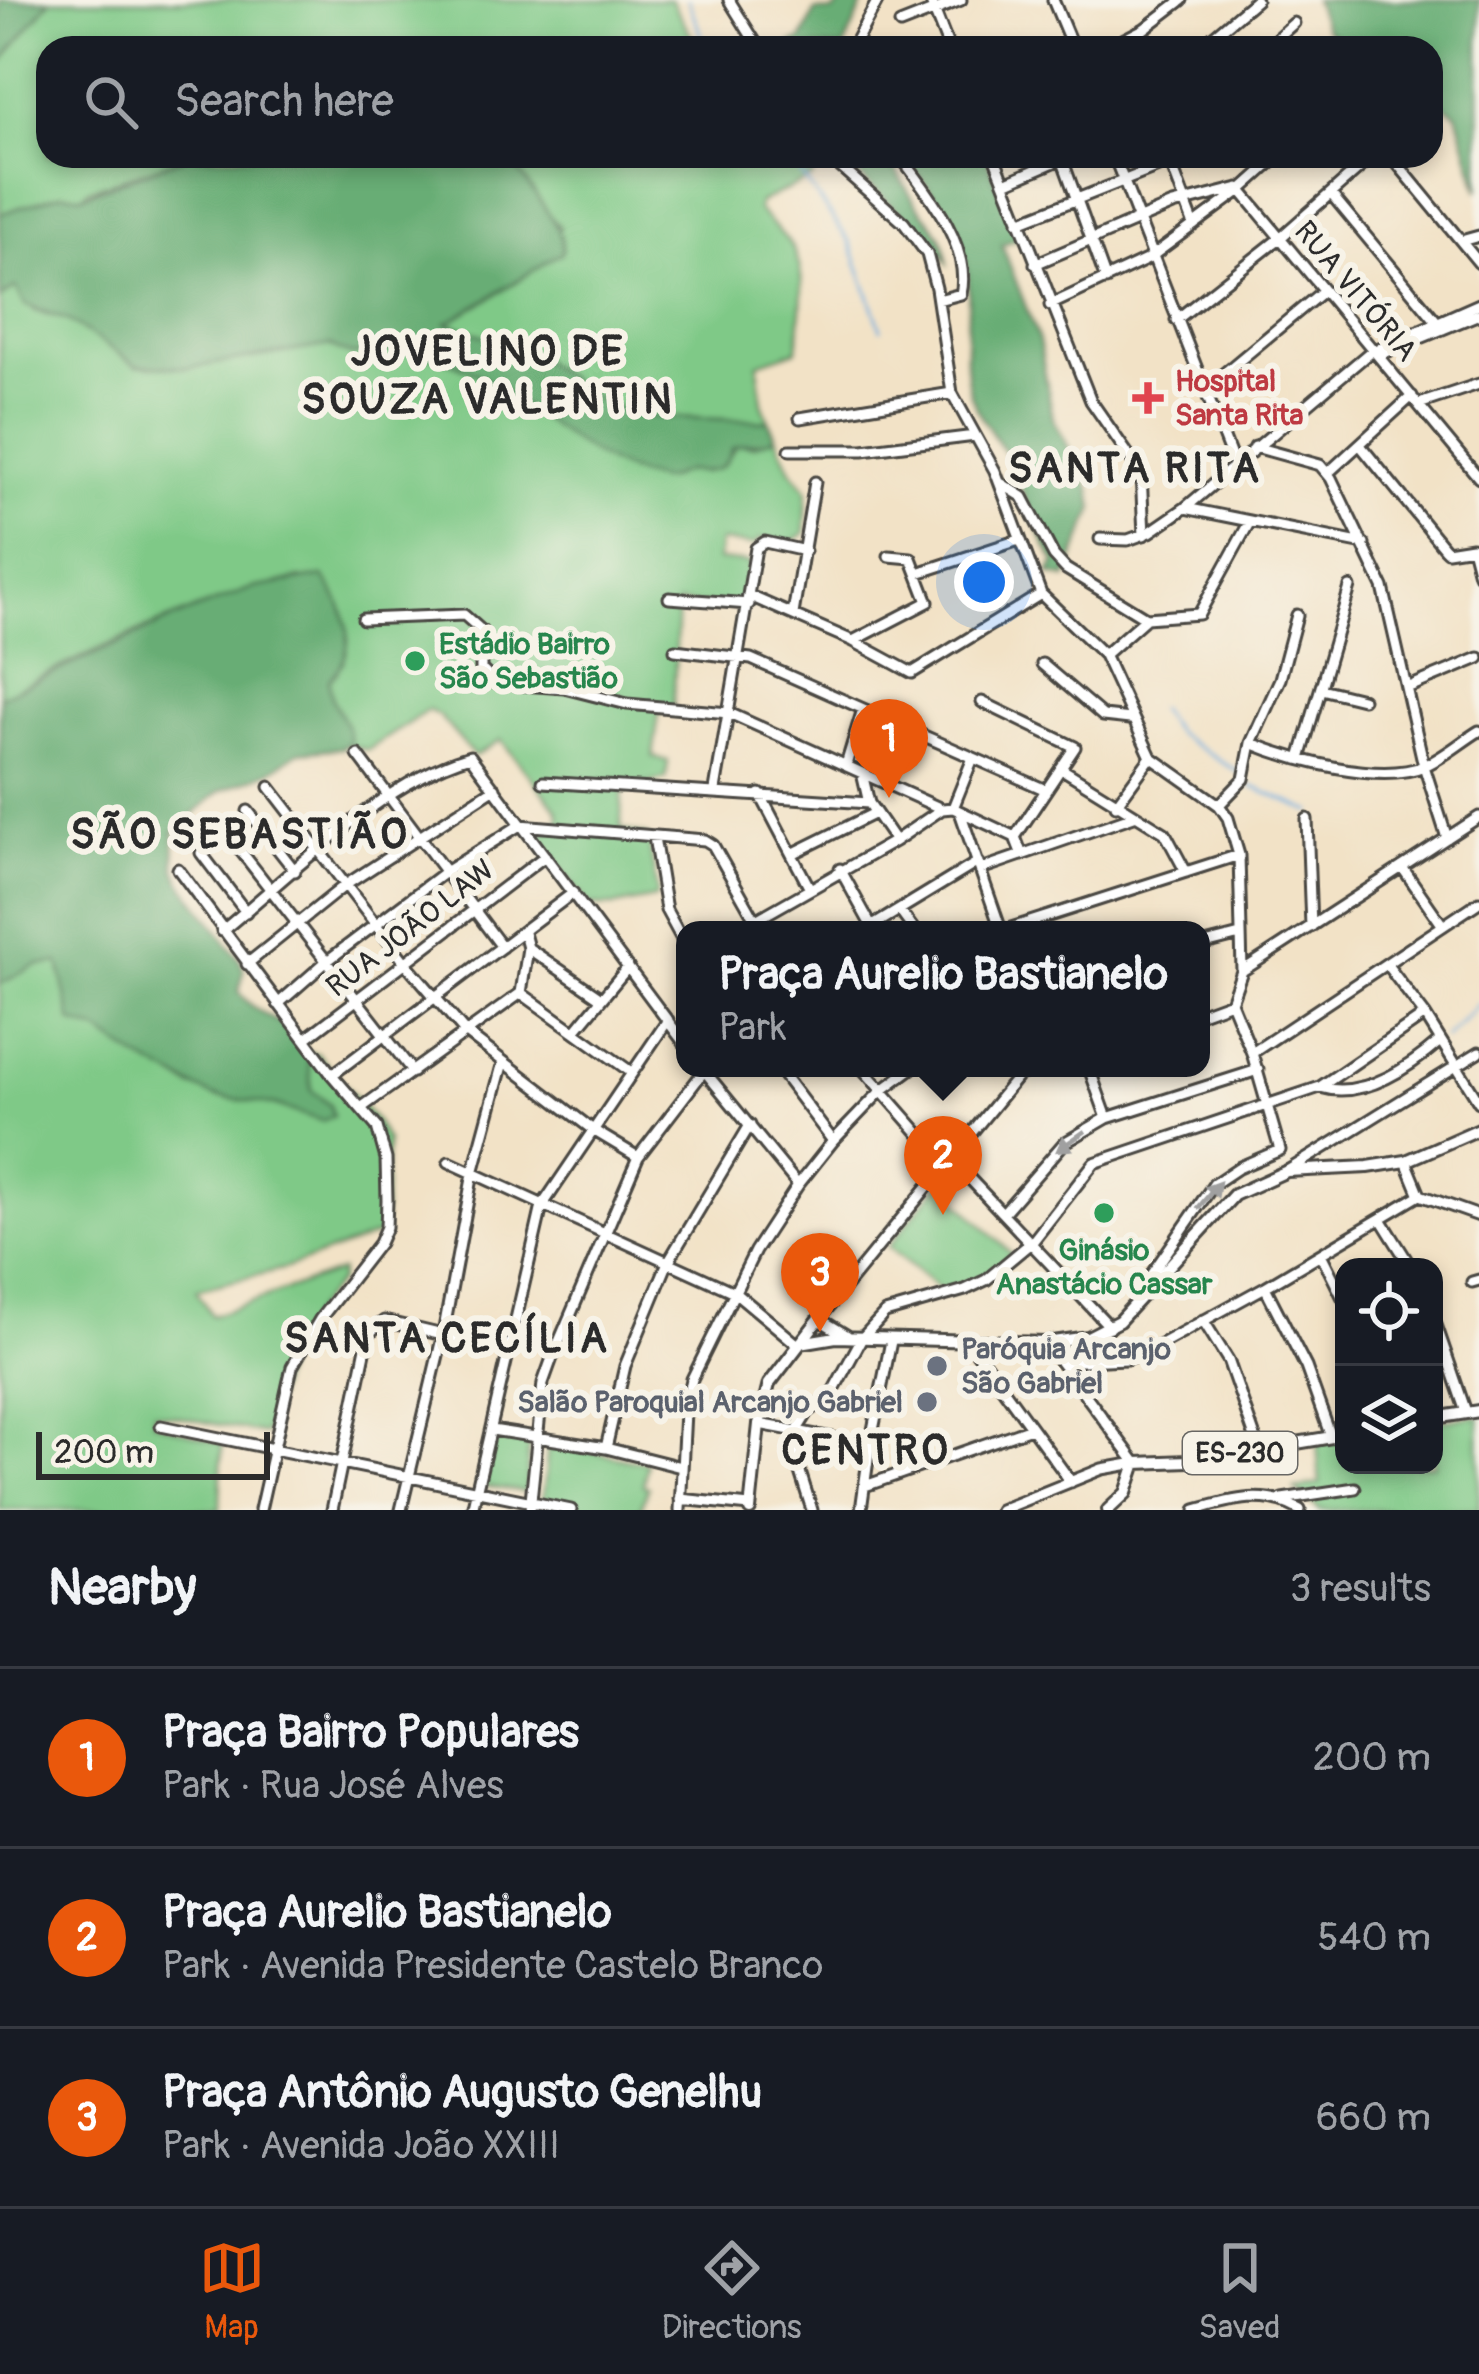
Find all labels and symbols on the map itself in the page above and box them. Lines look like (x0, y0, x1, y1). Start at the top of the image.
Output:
street label: RUA VITÓRIA (1286, 214, 1425, 369)
district label: JOVELINO DE SOUZA VALENTIN (301, 326, 675, 426)
place label: Hospital Santa Rita (1175, 363, 1304, 434)
marker: Hospital Santa Rita (1132, 382, 1164, 414)
district label: SANTA RITA (1008, 443, 1262, 495)
your location (954, 552, 1014, 612)
place label: Estádio Bairro São Sebastião (439, 626, 618, 697)
marker: Estádio Bairro São Sebastião (402, 648, 428, 674)
pin: 1 (850, 699, 928, 798)
district label: SÃO SEBASTIÃO (70, 809, 410, 861)
street label: RUA JOÃO LAW (319, 851, 502, 1005)
pin: 2 (904, 1116, 982, 1215)
one-way arrow (1055, 1129, 1087, 1152)
one-way arrow (1196, 1180, 1221, 1211)
marker: Ginásio Anastácio Cassar (1091, 1200, 1117, 1226)
place label: Ginásio Anastácio Cassar (995, 1232, 1213, 1303)
pin: 3 (781, 1233, 859, 1332)
district label: SANTA CECÍLIA (284, 1312, 610, 1365)
place label: Paróquia Arcanjo São Gabriel (961, 1331, 1171, 1402)
marker: Paróquia Arcanjo São Gabriel (924, 1353, 950, 1379)
place label: Salão Paroquial Arcanjo Gabriel (517, 1384, 903, 1421)
marker: Salão Paroquial Arcanjo Gabriel (914, 1389, 940, 1415)
district label: CENTRO (781, 1425, 951, 1477)
scale bar (36, 1426, 270, 1479)
road number: ES-230 (1183, 1432, 1297, 1474)

